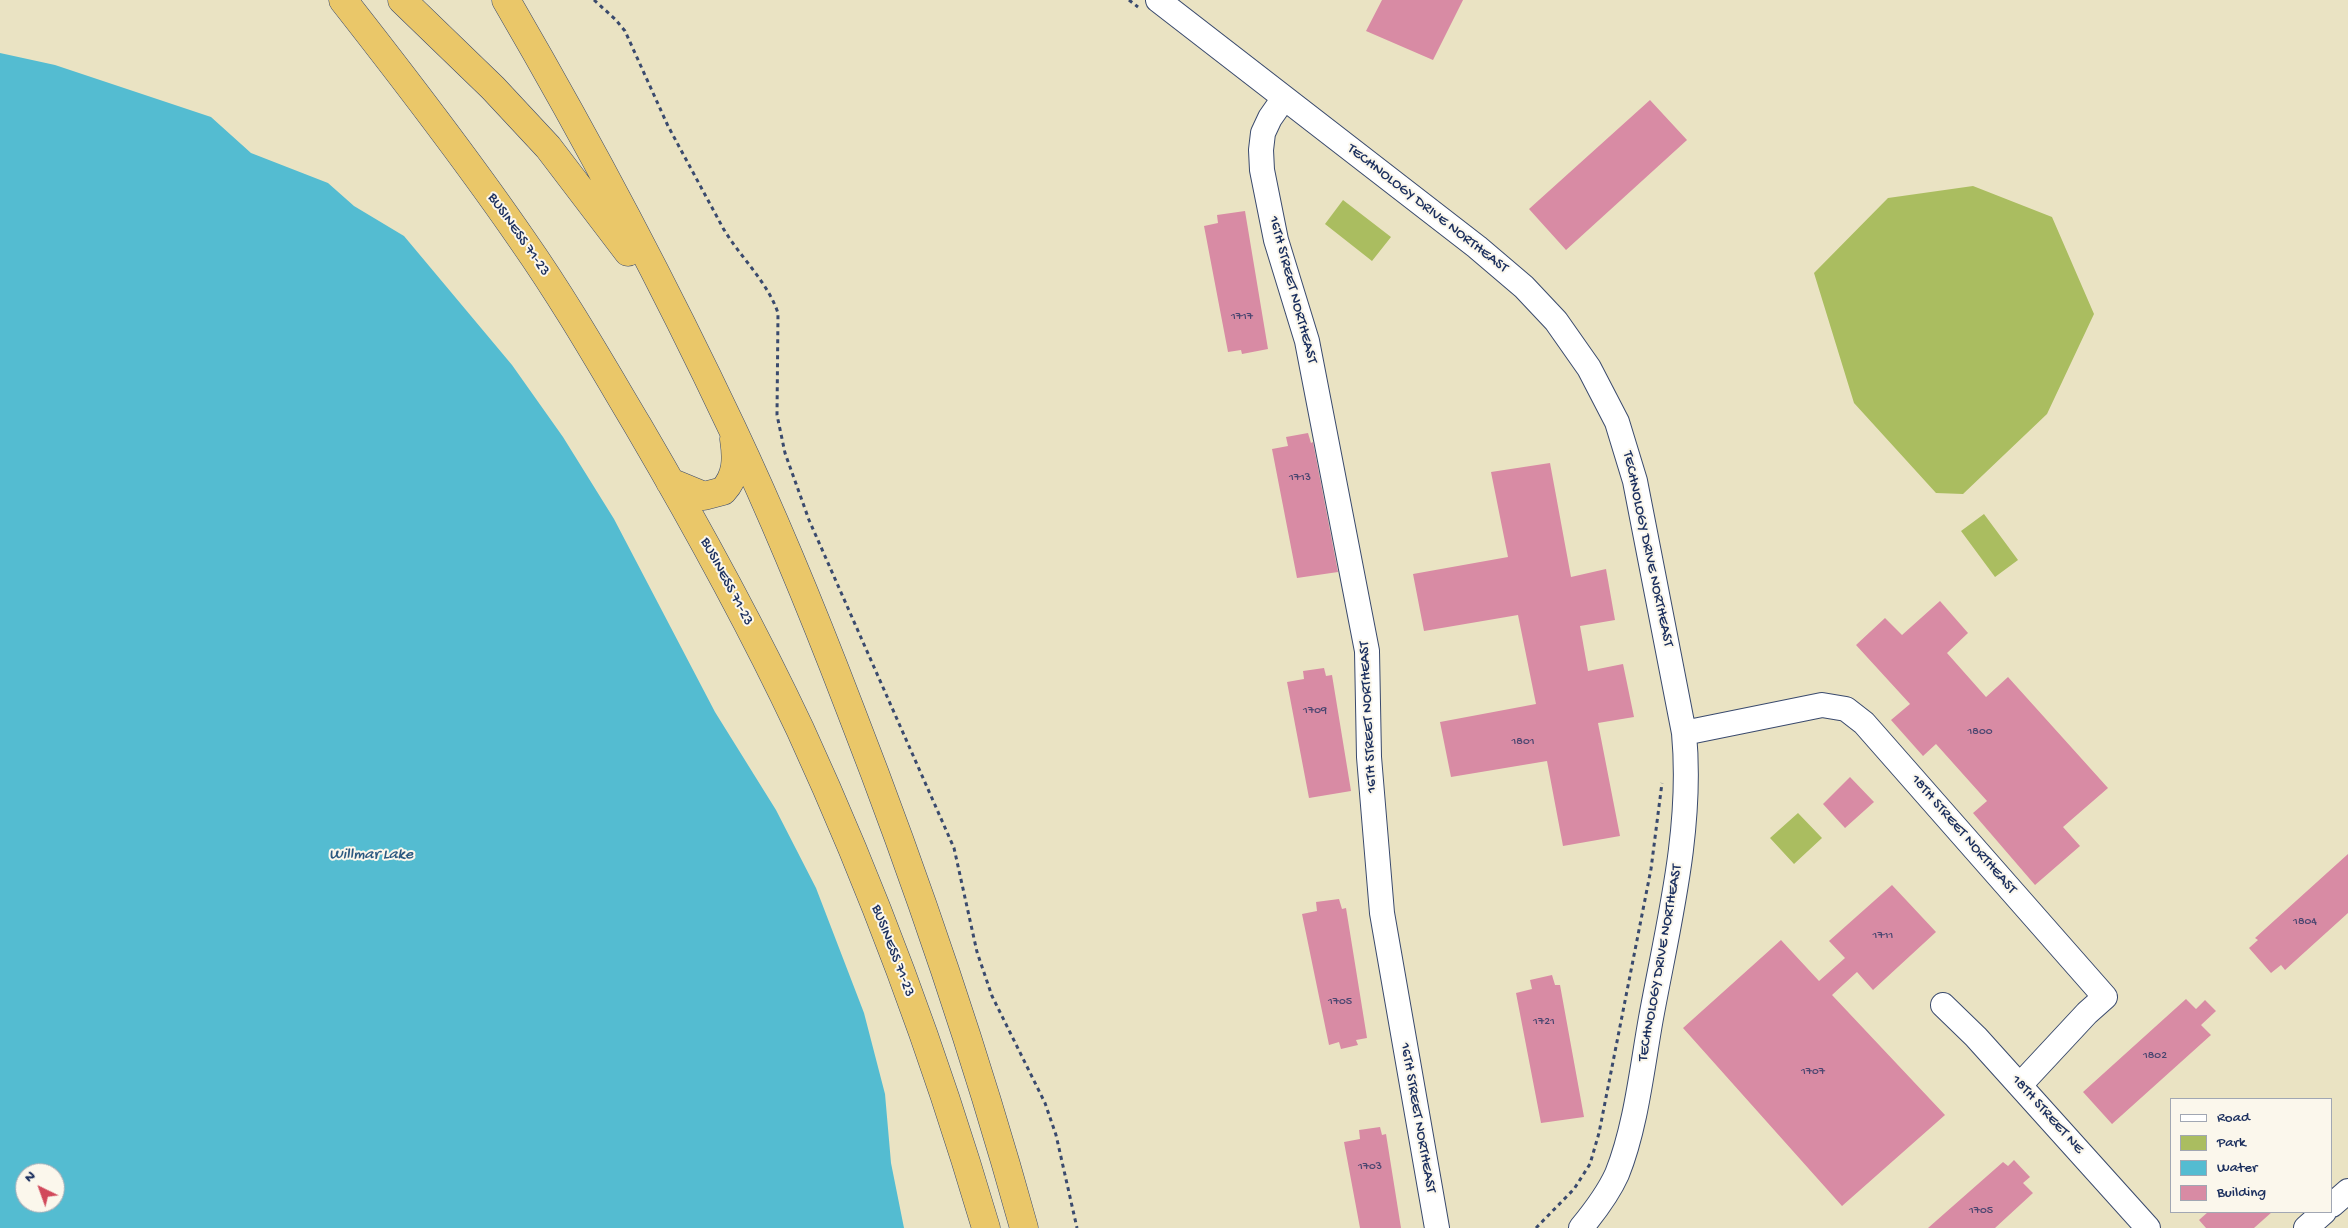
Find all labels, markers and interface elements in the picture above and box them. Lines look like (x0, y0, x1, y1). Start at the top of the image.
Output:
street label: TECHNOLOGY DRIVE NORTHEAST (1343, 140, 1511, 278)
street label: BUSINESS 71-23 (483, 190, 553, 280)
street label: 16TH STREET NORTHEAST (1264, 214, 1320, 366)
house number: 1717 (1231, 310, 1253, 324)
street label: TECHNOLOGY DRIVE NORTHEAST (1617, 450, 1677, 648)
house number: 1713 (1289, 471, 1311, 485)
street label: BUSINESS 71-23 (695, 535, 757, 629)
street label: 16TH STREET NORTHEAST (1356, 641, 1382, 793)
house number: 1709 (1303, 704, 1327, 718)
house number: 1800 (1967, 725, 1993, 739)
house number: 1801 (1511, 735, 1535, 749)
street label: 18TH STREET NORTHEAST (1906, 771, 2020, 899)
water label: Willmar Lake (329, 846, 413, 866)
street label: TECHNOLOGY DRIVE NORTHEAST (1635, 863, 1687, 1063)
street label: BUSINESS 71-23 (866, 902, 918, 1000)
house number: 1804 (2293, 915, 2317, 929)
house number: 1711 (1873, 929, 1893, 943)
house number: 1705 (1328, 995, 1352, 1009)
house number: 1721 (1533, 1015, 1555, 1029)
street label: 16TH STREET NORTHEAST (1395, 1042, 1439, 1194)
house number: 1802 (2143, 1049, 2167, 1063)
house number: 1707 (1801, 1065, 1825, 1079)
street label: 18TH STREET NE (2007, 1072, 2087, 1158)
legend (2170, 1098, 2333, 1213)
text: Road (2217, 1109, 2250, 1127)
text: Park (2217, 1134, 2246, 1152)
text: Water (2217, 1159, 2257, 1177)
house number: 1703 (1358, 1160, 1382, 1174)
north arrow (15, 1163, 65, 1213)
text: N (21, 1168, 39, 1187)
text: Building (2217, 1184, 2266, 1202)
house number: 1705 (1969, 1204, 1993, 1218)

